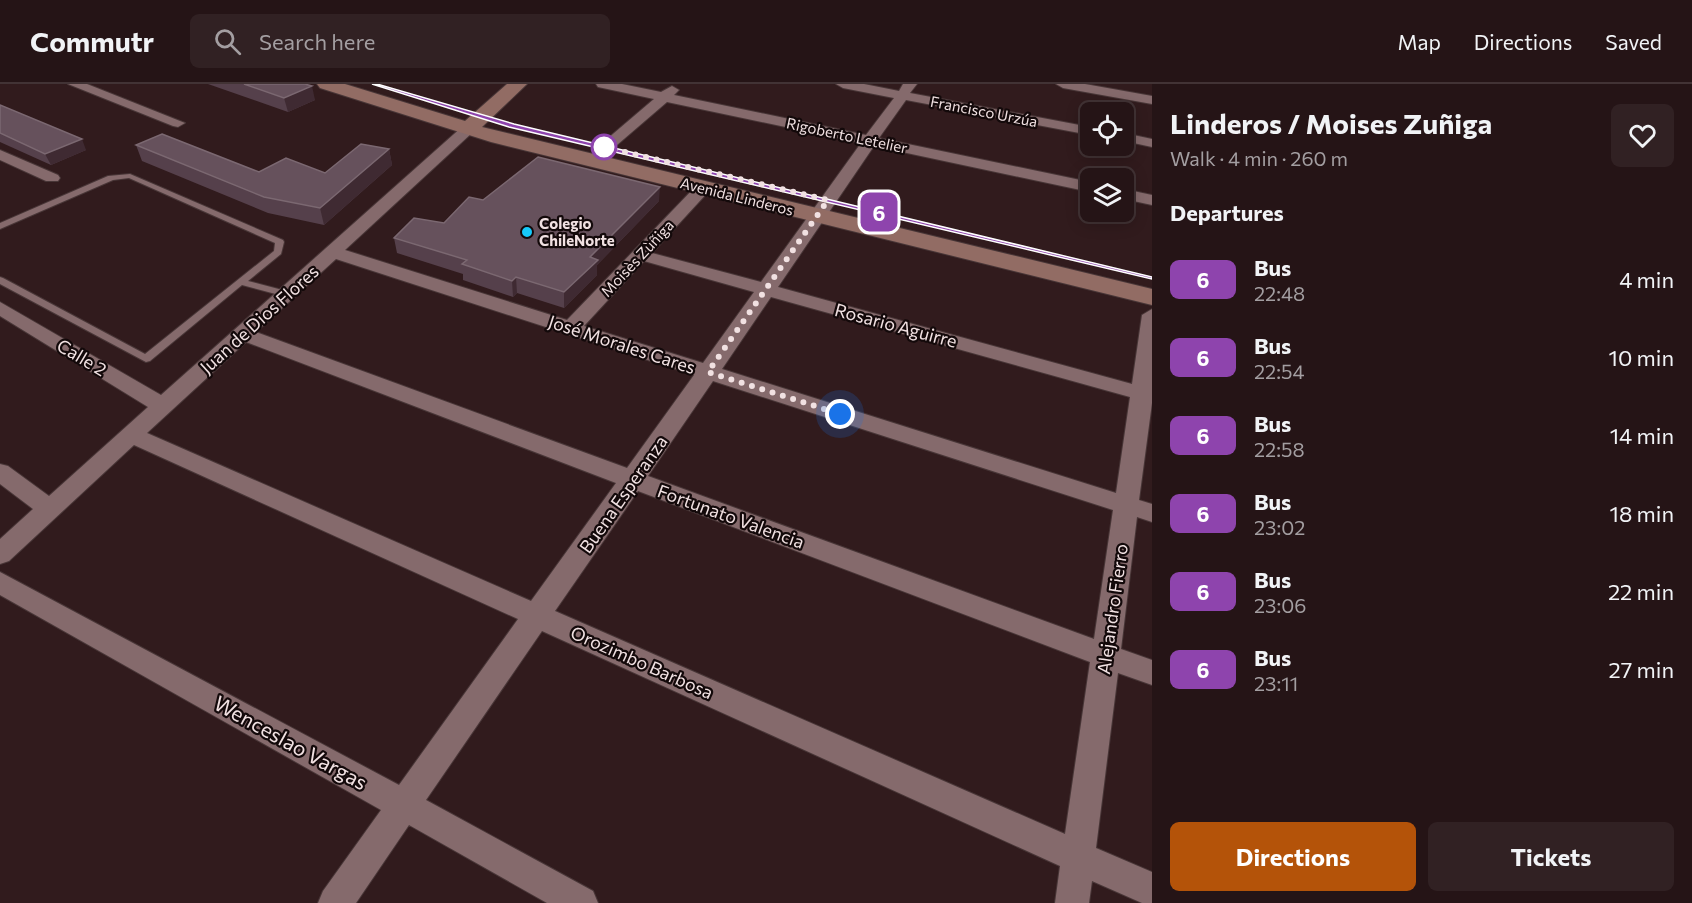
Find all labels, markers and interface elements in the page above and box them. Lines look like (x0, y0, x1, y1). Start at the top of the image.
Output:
search box (190, 14, 610, 68)
text: Commutr (30, 24, 154, 58)
icon: search (211, 25, 244, 58)
text: Search here (259, 28, 375, 55)
text: Map (1398, 29, 1441, 54)
text: Directions (1474, 29, 1572, 54)
text: Saved (1605, 29, 1662, 54)
street label: Francisco Urzúa (929, 92, 1039, 130)
map controls (1080, 102, 1134, 222)
button: locate (1080, 102, 1134, 156)
button: heart (1611, 104, 1674, 167)
text: Linderos / Moises Zuñiga (1170, 106, 1492, 140)
street label: Rigoberto Letelier (785, 113, 909, 157)
unlabelled marker (591, 134, 617, 160)
text: Walk · 4 min · 260 m (1170, 146, 1348, 170)
button: layers (1080, 168, 1134, 222)
street label: Avenida Linderos (679, 173, 796, 219)
line badge: 6 (860, 192, 898, 232)
text: Departures (1170, 199, 1284, 226)
text: 6 (873, 200, 885, 225)
place label: Colegio ChileNorte (539, 214, 615, 249)
street label: Moisès Zùñiga (597, 216, 677, 300)
marker: Colegio ChileNorte (520, 225, 534, 239)
text: Bus (1254, 254, 1291, 281)
street label: Juan de Dios Flores (195, 260, 323, 378)
text: 4 min (1619, 266, 1674, 293)
text: 6 (1197, 267, 1209, 292)
text: 22:48 (1254, 281, 1305, 305)
street label: Rosario Aguirre (832, 298, 960, 352)
street label: José Morales Cares (546, 310, 698, 378)
text: Bus (1254, 332, 1291, 359)
street label: Calle 2 (53, 334, 111, 380)
text: 10 min (1609, 344, 1674, 371)
text: 6 (1197, 345, 1209, 370)
text: 22:54 (1254, 359, 1304, 383)
your location (825, 399, 855, 429)
text: Bus (1254, 410, 1291, 437)
text: 14 min (1610, 422, 1674, 449)
text: 6 (1197, 423, 1209, 448)
street label: Buena Esperanza (574, 431, 672, 557)
text: 22:58 (1254, 437, 1305, 461)
street label: Fortunato Valencia (655, 479, 807, 553)
text: Bus (1254, 488, 1291, 515)
text: 18 min (1610, 500, 1674, 527)
text: 6 (1197, 501, 1209, 526)
text: 23:02 (1254, 515, 1305, 539)
street label: Alejandro Fierro (1092, 542, 1132, 676)
text: Bus (1254, 566, 1291, 593)
text: 22 min (1608, 578, 1674, 605)
text: 6 (1197, 579, 1209, 604)
text: 23:06 (1254, 593, 1306, 617)
street label: Orozimbo Barbosa (567, 621, 717, 703)
text: Bus (1254, 644, 1291, 671)
text: 27 min (1609, 656, 1674, 683)
text: 6 (1197, 657, 1209, 682)
text: 23:11 (1254, 671, 1298, 695)
street label: Wenceslao Vargas (210, 690, 372, 794)
button: Directions (1170, 822, 1416, 891)
button: Tickets (1428, 822, 1674, 891)

